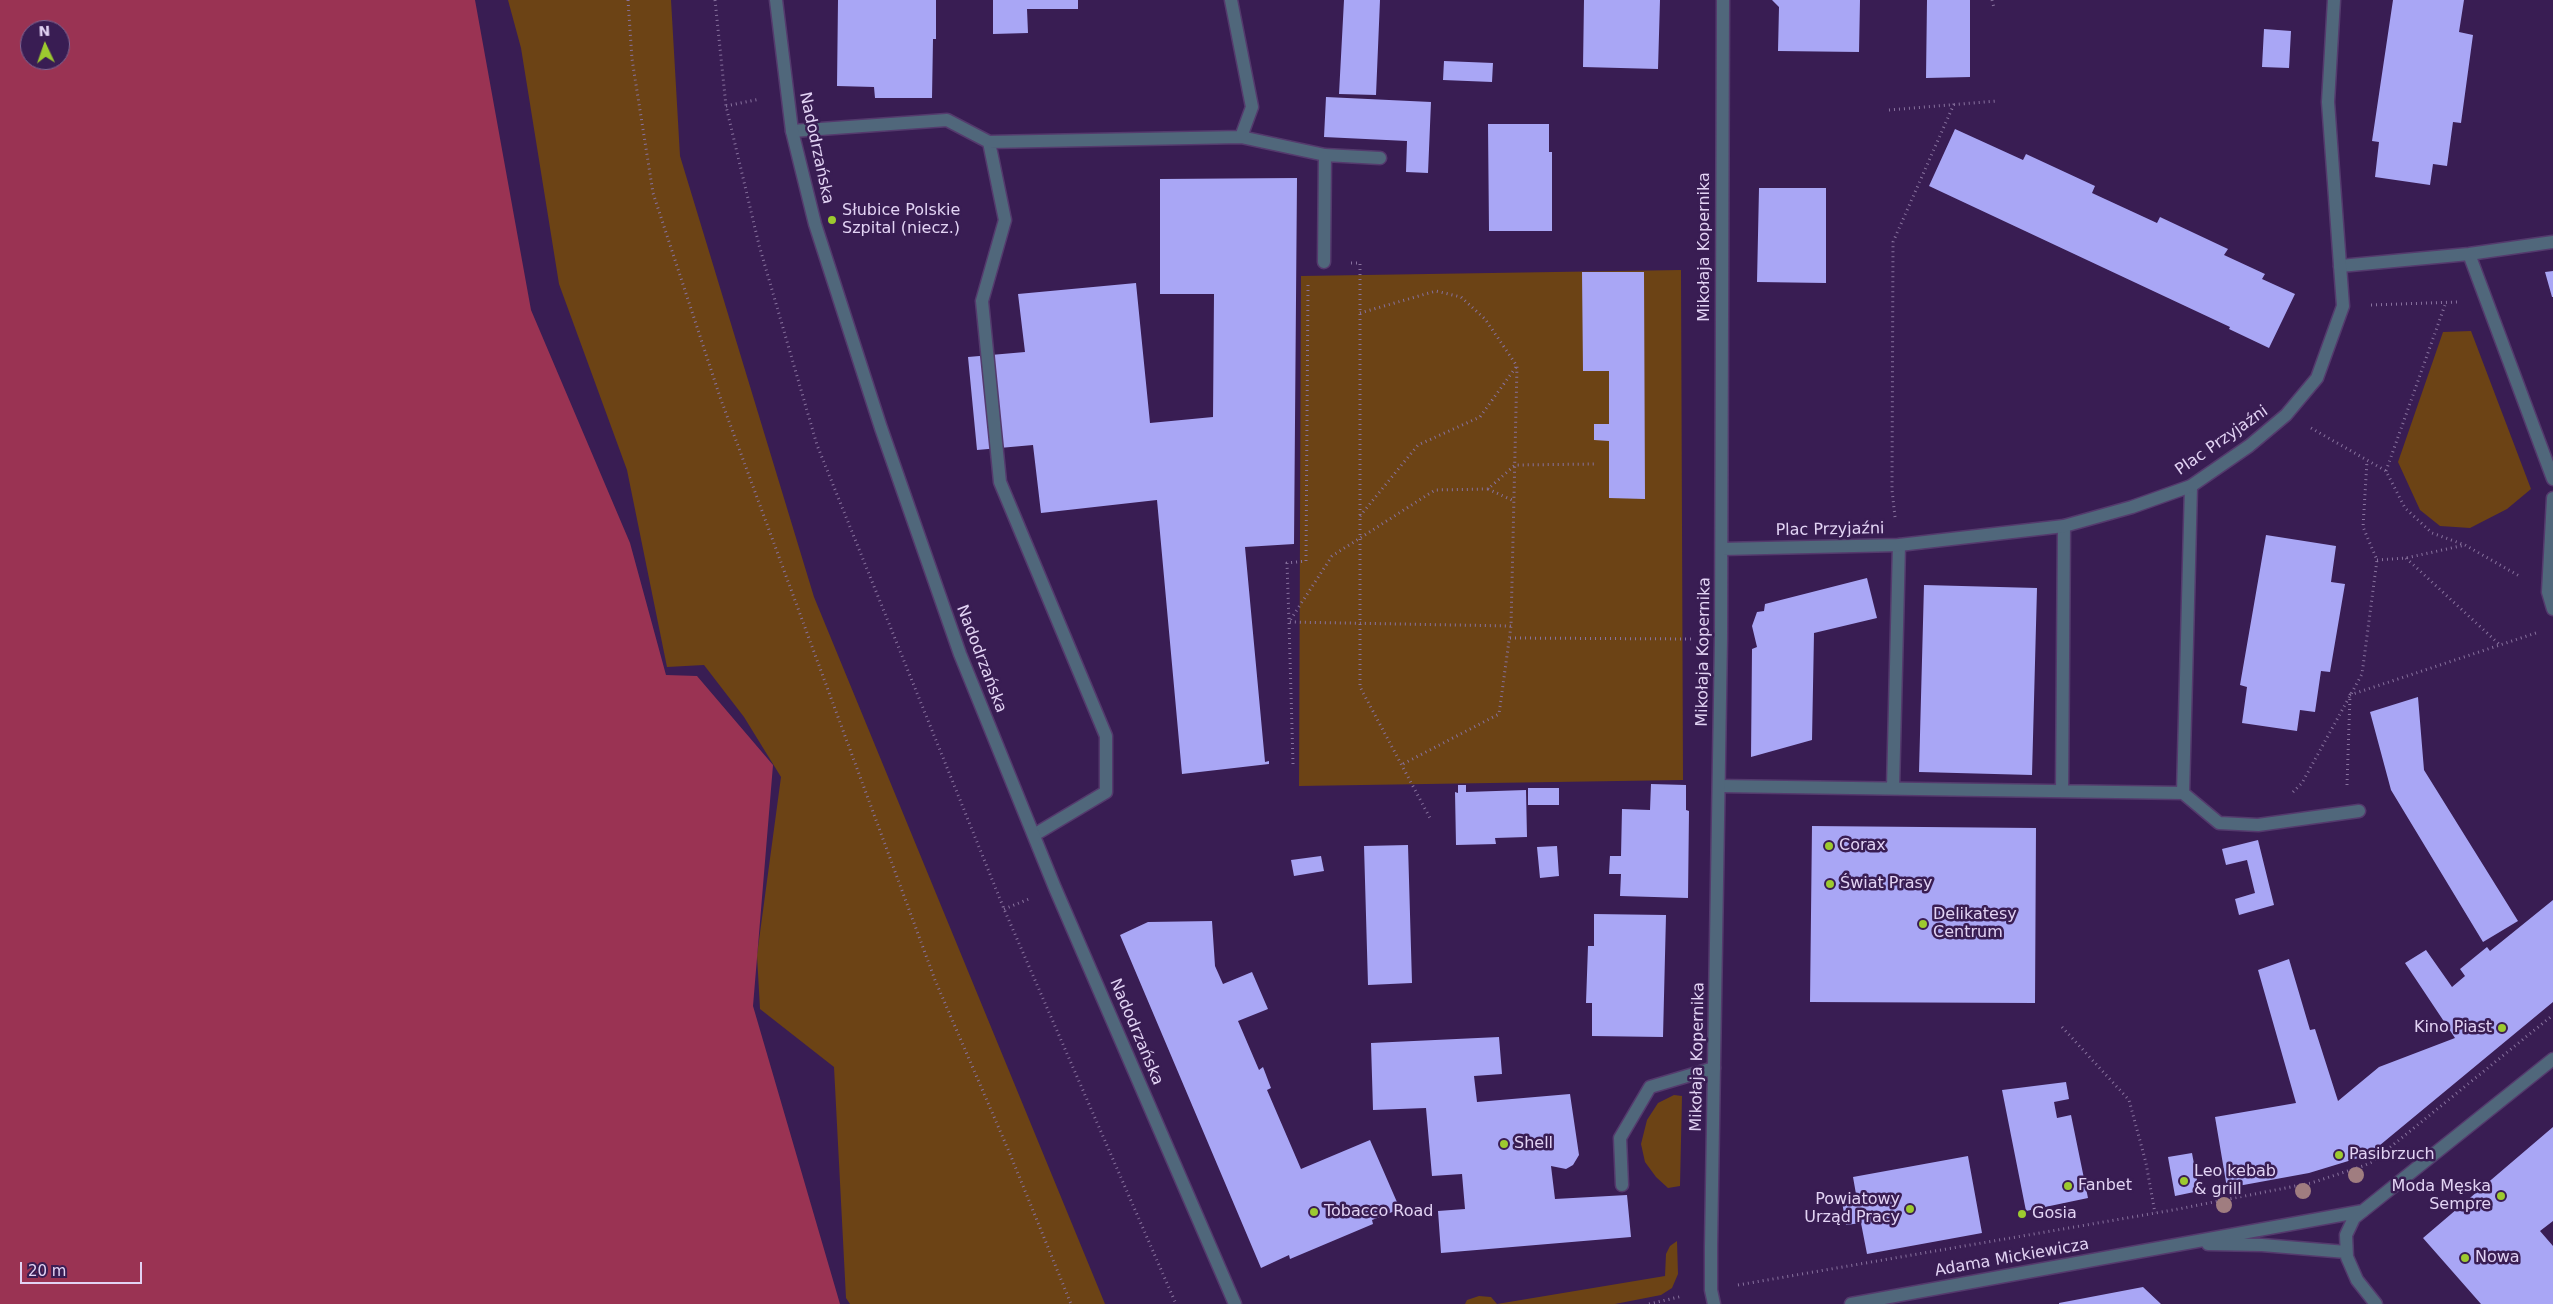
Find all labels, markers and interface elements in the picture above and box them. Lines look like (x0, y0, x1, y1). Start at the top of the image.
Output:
north arrow (20, 20, 70, 70)
text: N (38, 23, 51, 39)
street label: Nadodrzańska (795, 90, 837, 206)
street label: Mikołaja Kopernika (1695, 172, 1715, 322)
place label: Słubice Polskie Szpital (niecz.) (842, 201, 960, 239)
marker: Słubice Polskie Szpital (niecz.) (826, 214, 838, 226)
street label: Plac Przyjaźni (2172, 402, 2272, 480)
street label: Plac Przyjaźni (1775, 519, 1885, 541)
street label: Mikołaja Kopernika (1693, 577, 1715, 727)
street label: Nadodrzańska (952, 602, 1010, 716)
place label: Corax (1839, 836, 1886, 856)
marker: Corax (1823, 840, 1835, 852)
place label: Świat Prasy (1840, 874, 1932, 894)
marker: Świat Prasy (1824, 878, 1836, 890)
place label: Delikatesy Centrum (1933, 905, 2017, 943)
marker: Delikatesy Centrum (1917, 918, 1929, 930)
street label: Nadodrzańska (1105, 976, 1167, 1088)
street label: Mikołaja Kopernika (1687, 982, 1709, 1132)
place label: Kino Piast (2414, 1018, 2492, 1038)
marker: Kino Piast (2496, 1022, 2508, 1034)
place label: Shell (1514, 1134, 1553, 1154)
marker: Shell (1498, 1138, 1510, 1150)
place label: Pasibrzuch (2349, 1145, 2435, 1165)
marker: Pasibrzuch (2333, 1149, 2345, 1161)
place label: Leo kebab & grill (2194, 1162, 2276, 1200)
marker: Leo kebab & grill (2178, 1175, 2190, 1187)
place label: Fanbet (2078, 1176, 2132, 1196)
place label: Moda Męska Sempre (2392, 1177, 2491, 1215)
marker: Fanbet (2062, 1180, 2074, 1192)
place label: Powiatowy Urząd Pracy (1804, 1190, 1900, 1228)
marker: Moda Męska Sempre (2495, 1190, 2507, 1202)
place label: Tobacco Road (1324, 1202, 1433, 1222)
marker: Powiatowy Urząd Pracy (1904, 1203, 1916, 1215)
place label: Gosia (2032, 1204, 2077, 1224)
marker: Tobacco Road (1308, 1206, 1320, 1218)
marker: Gosia (2016, 1208, 2028, 1220)
street label: Adama Mickiewicza (1933, 1235, 2091, 1281)
place label: Nowa (2475, 1248, 2520, 1268)
scale bar (22, 1252, 145, 1284)
marker: Nowa (2459, 1252, 2471, 1264)
text: 20 m (28, 1262, 66, 1280)

